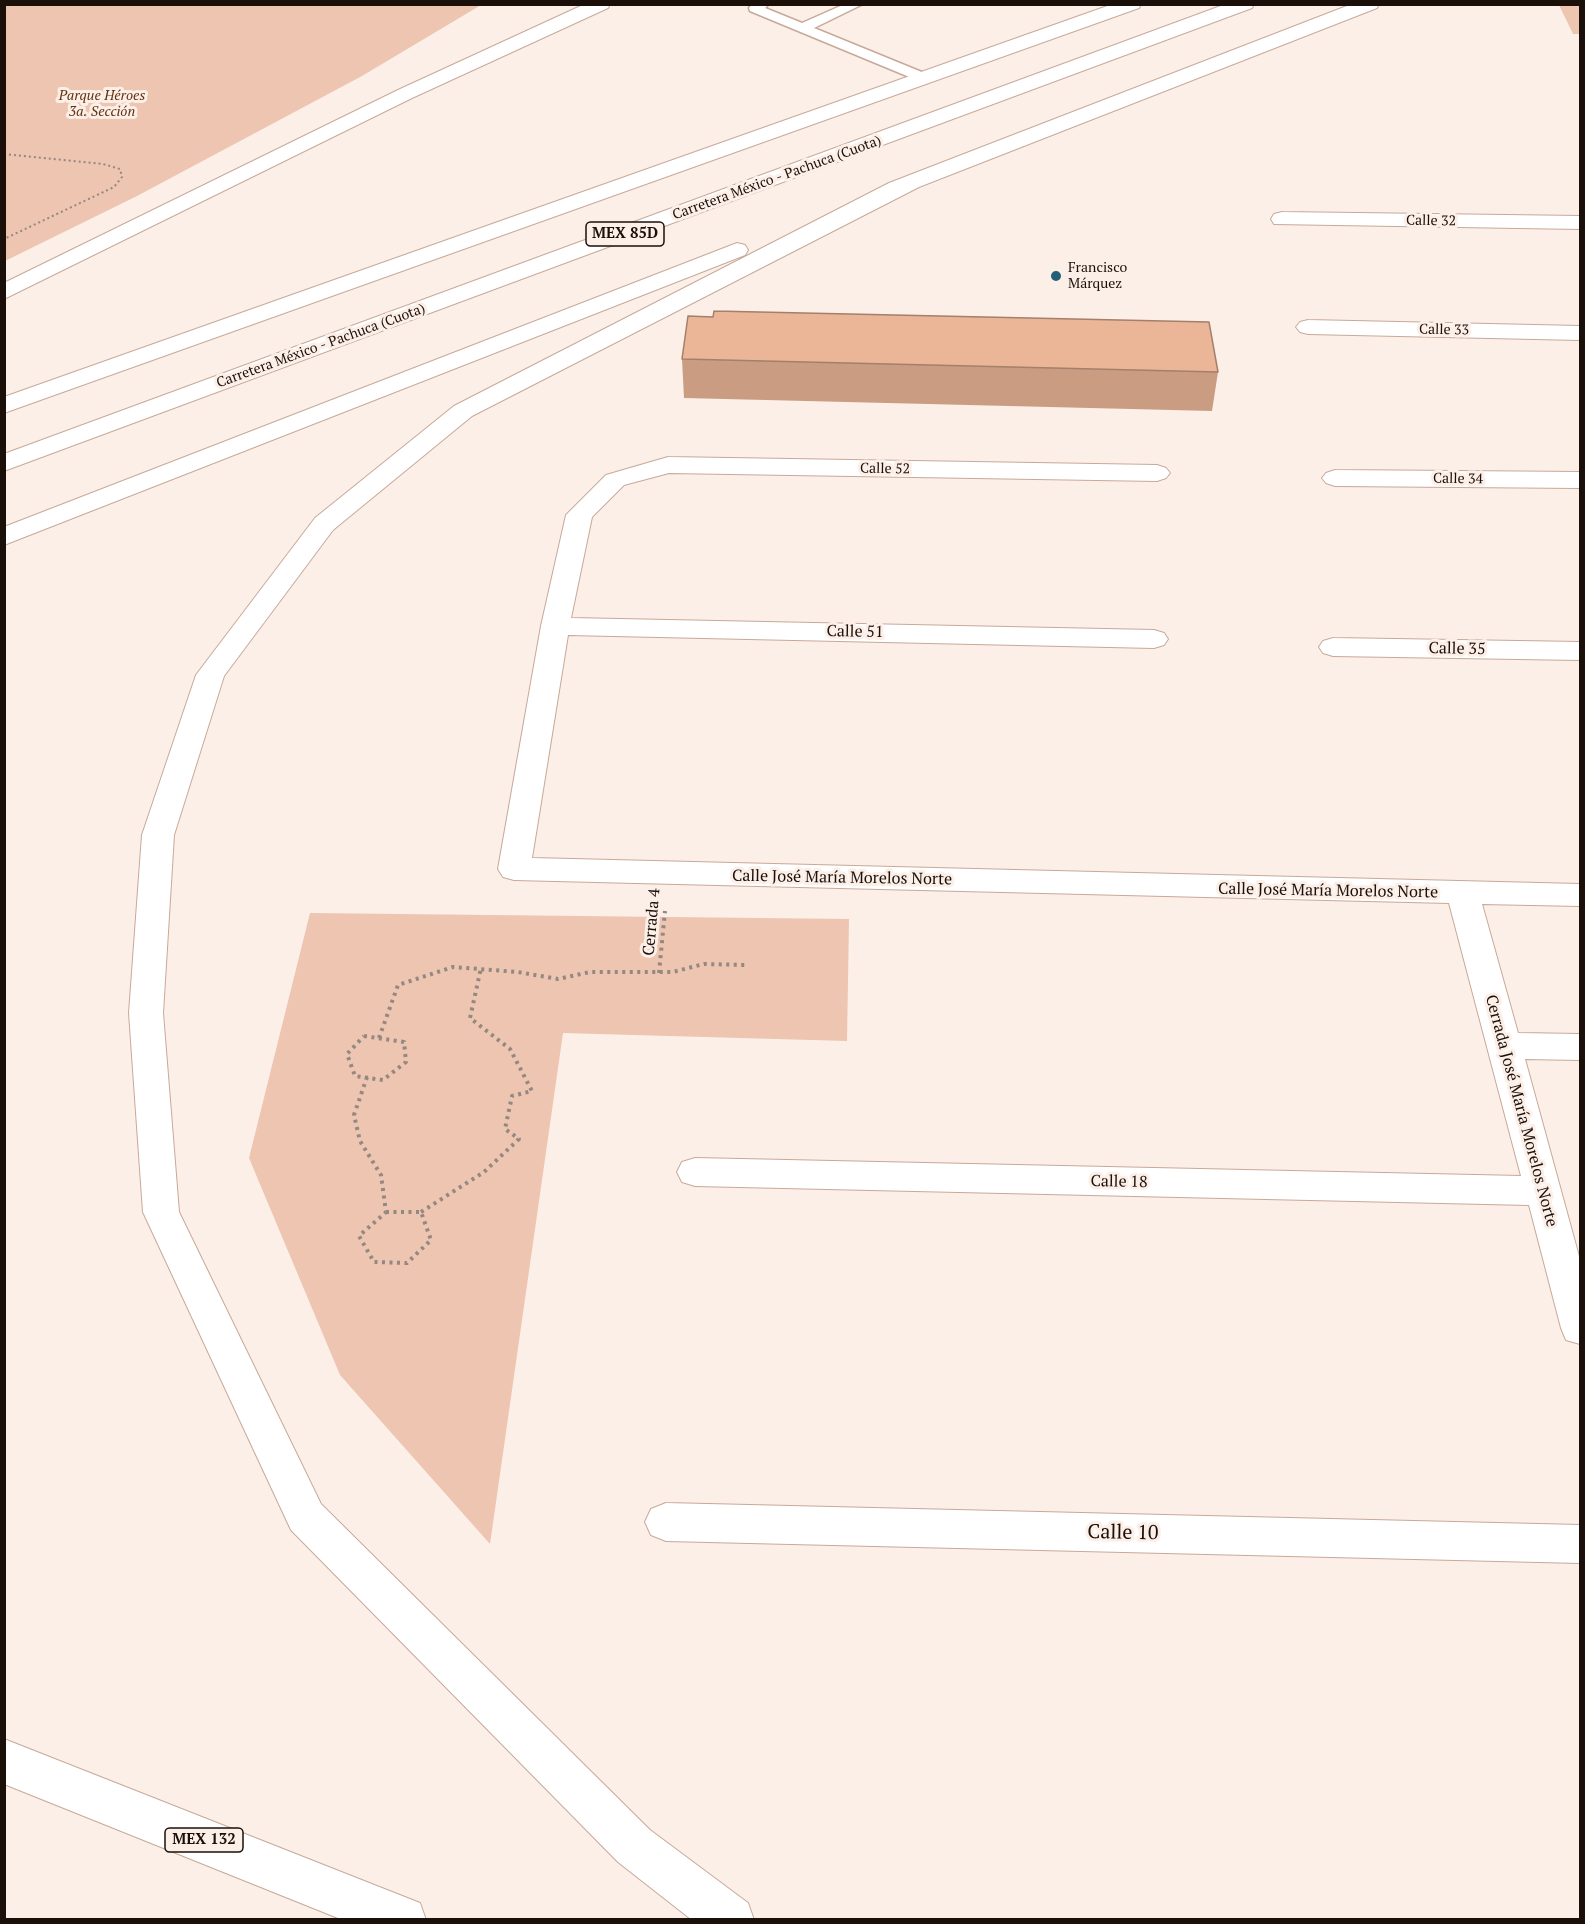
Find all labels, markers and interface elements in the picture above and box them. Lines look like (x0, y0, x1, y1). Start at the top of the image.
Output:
park label: Parque Héroes 3a. Sección (59, 88, 145, 120)
street label: Carretera México - Pachuca (Cuota) (670, 132, 884, 224)
street label: Calle 32 (1406, 212, 1456, 230)
road number: MEX 85D (586, 222, 664, 246)
place label: Francisco Márquez (1068, 260, 1127, 292)
marker: Francisco Márquez (1049, 269, 1063, 283)
street label: Carretera México - Pachuca (Cuota) (214, 300, 428, 392)
street label: Calle 33 (1419, 321, 1469, 339)
street label: Calle 52 (860, 460, 910, 478)
street label: Calle 34 (1433, 470, 1483, 488)
street label: Calle 51 (826, 622, 884, 642)
street label: Calle 35 (1428, 639, 1486, 659)
street label: Calle José María Morelos Norte (732, 866, 952, 890)
street label: Calle José María Morelos Norte (1218, 879, 1438, 903)
street label: Cerrada 4 (639, 887, 665, 957)
street label: Cerrada José María Morelos Norte (1481, 993, 1561, 1229)
street label: Calle 18 (1090, 1172, 1148, 1192)
street label: Calle 10 (1087, 1520, 1159, 1546)
road number: MEX 132 (165, 1828, 243, 1852)

